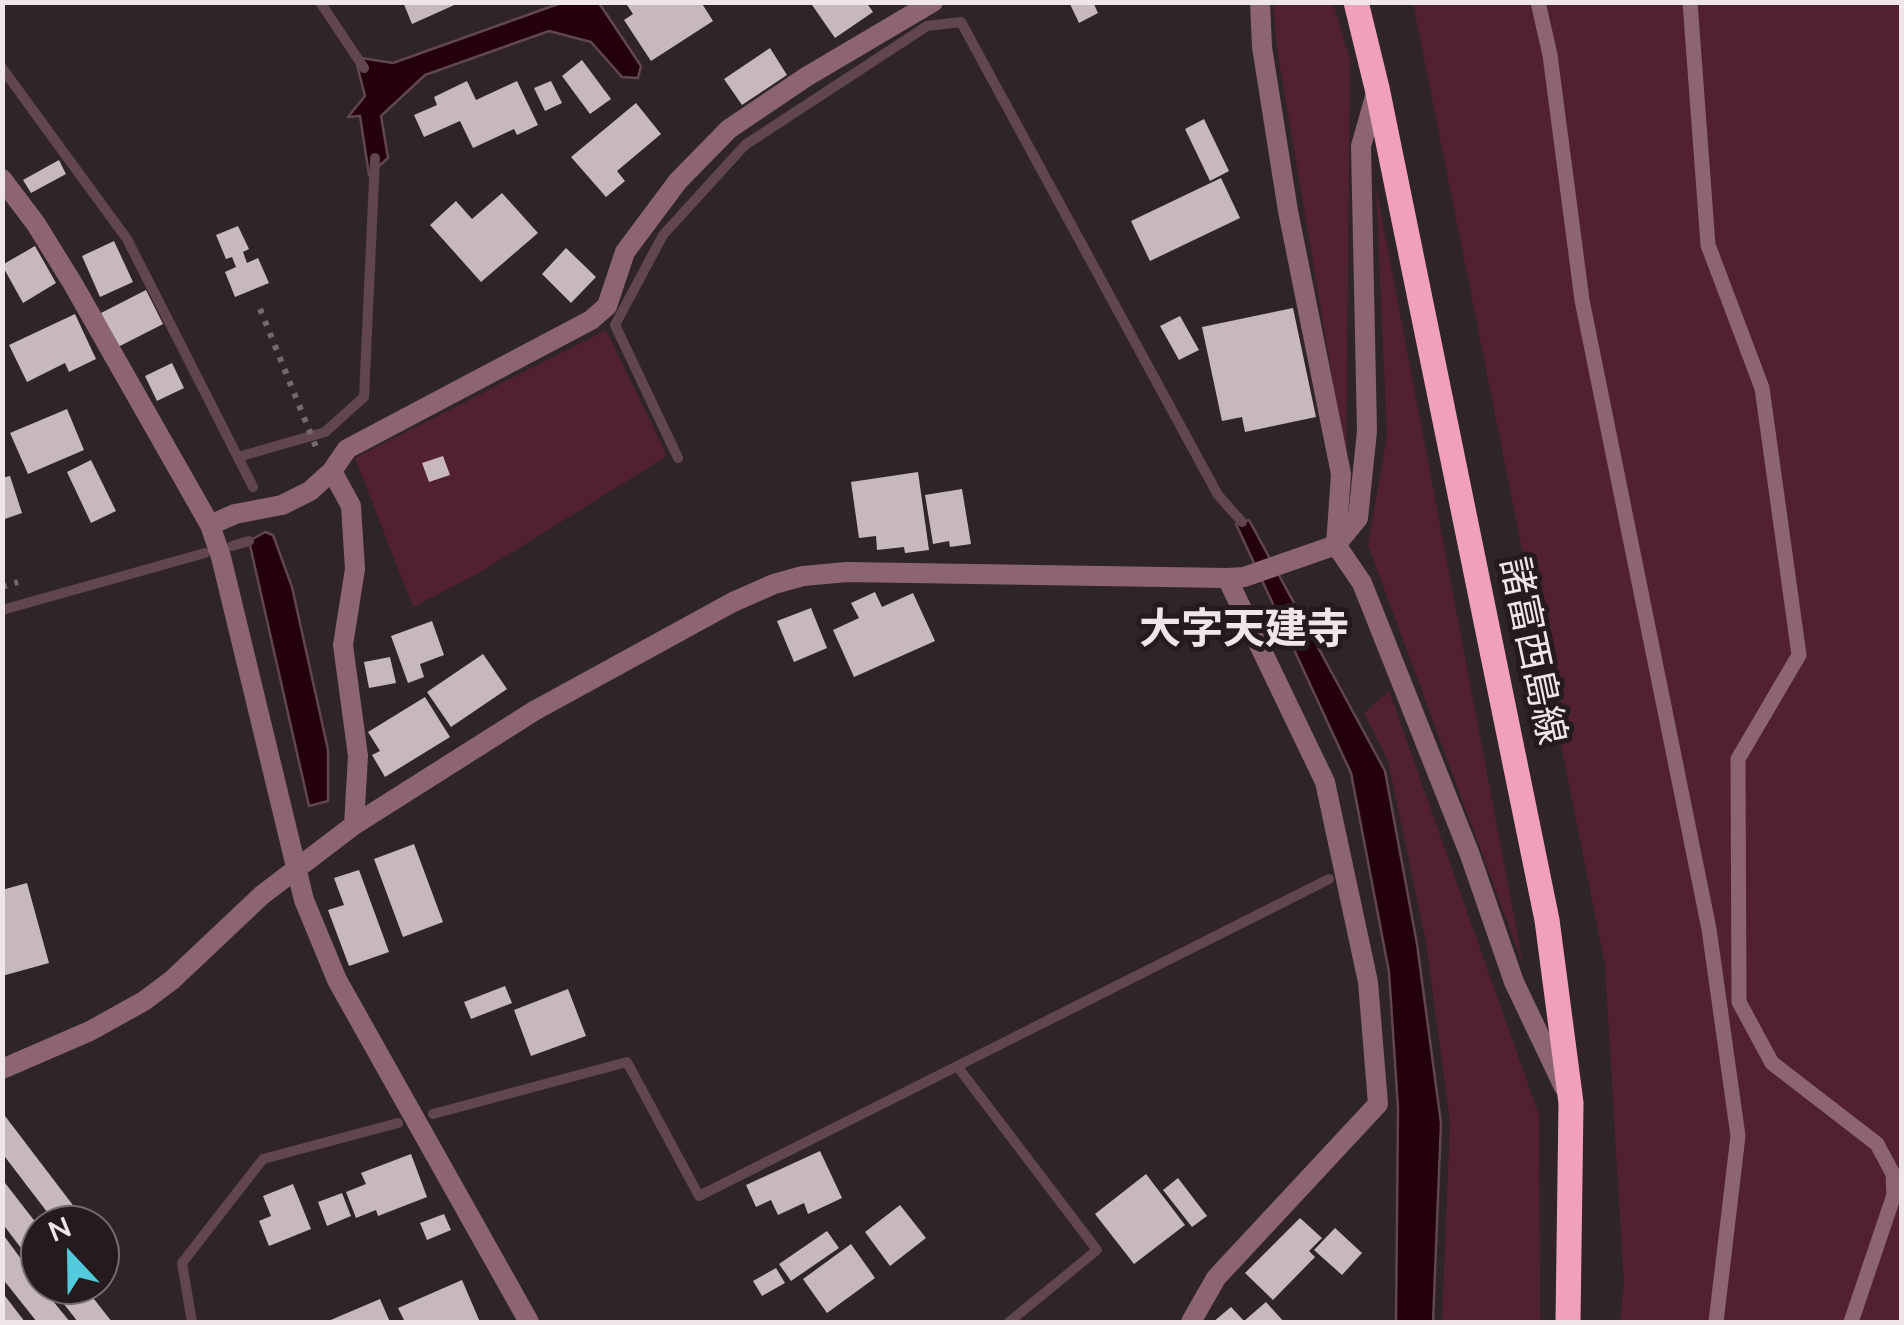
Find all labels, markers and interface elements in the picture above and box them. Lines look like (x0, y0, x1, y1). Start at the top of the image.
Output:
street label: 諸富西島線 (1490, 553, 1574, 749)
district label: 大字天建寺 (1139, 605, 1349, 655)
north arrow (20, 1205, 120, 1305)
text: N (43, 1208, 76, 1249)

